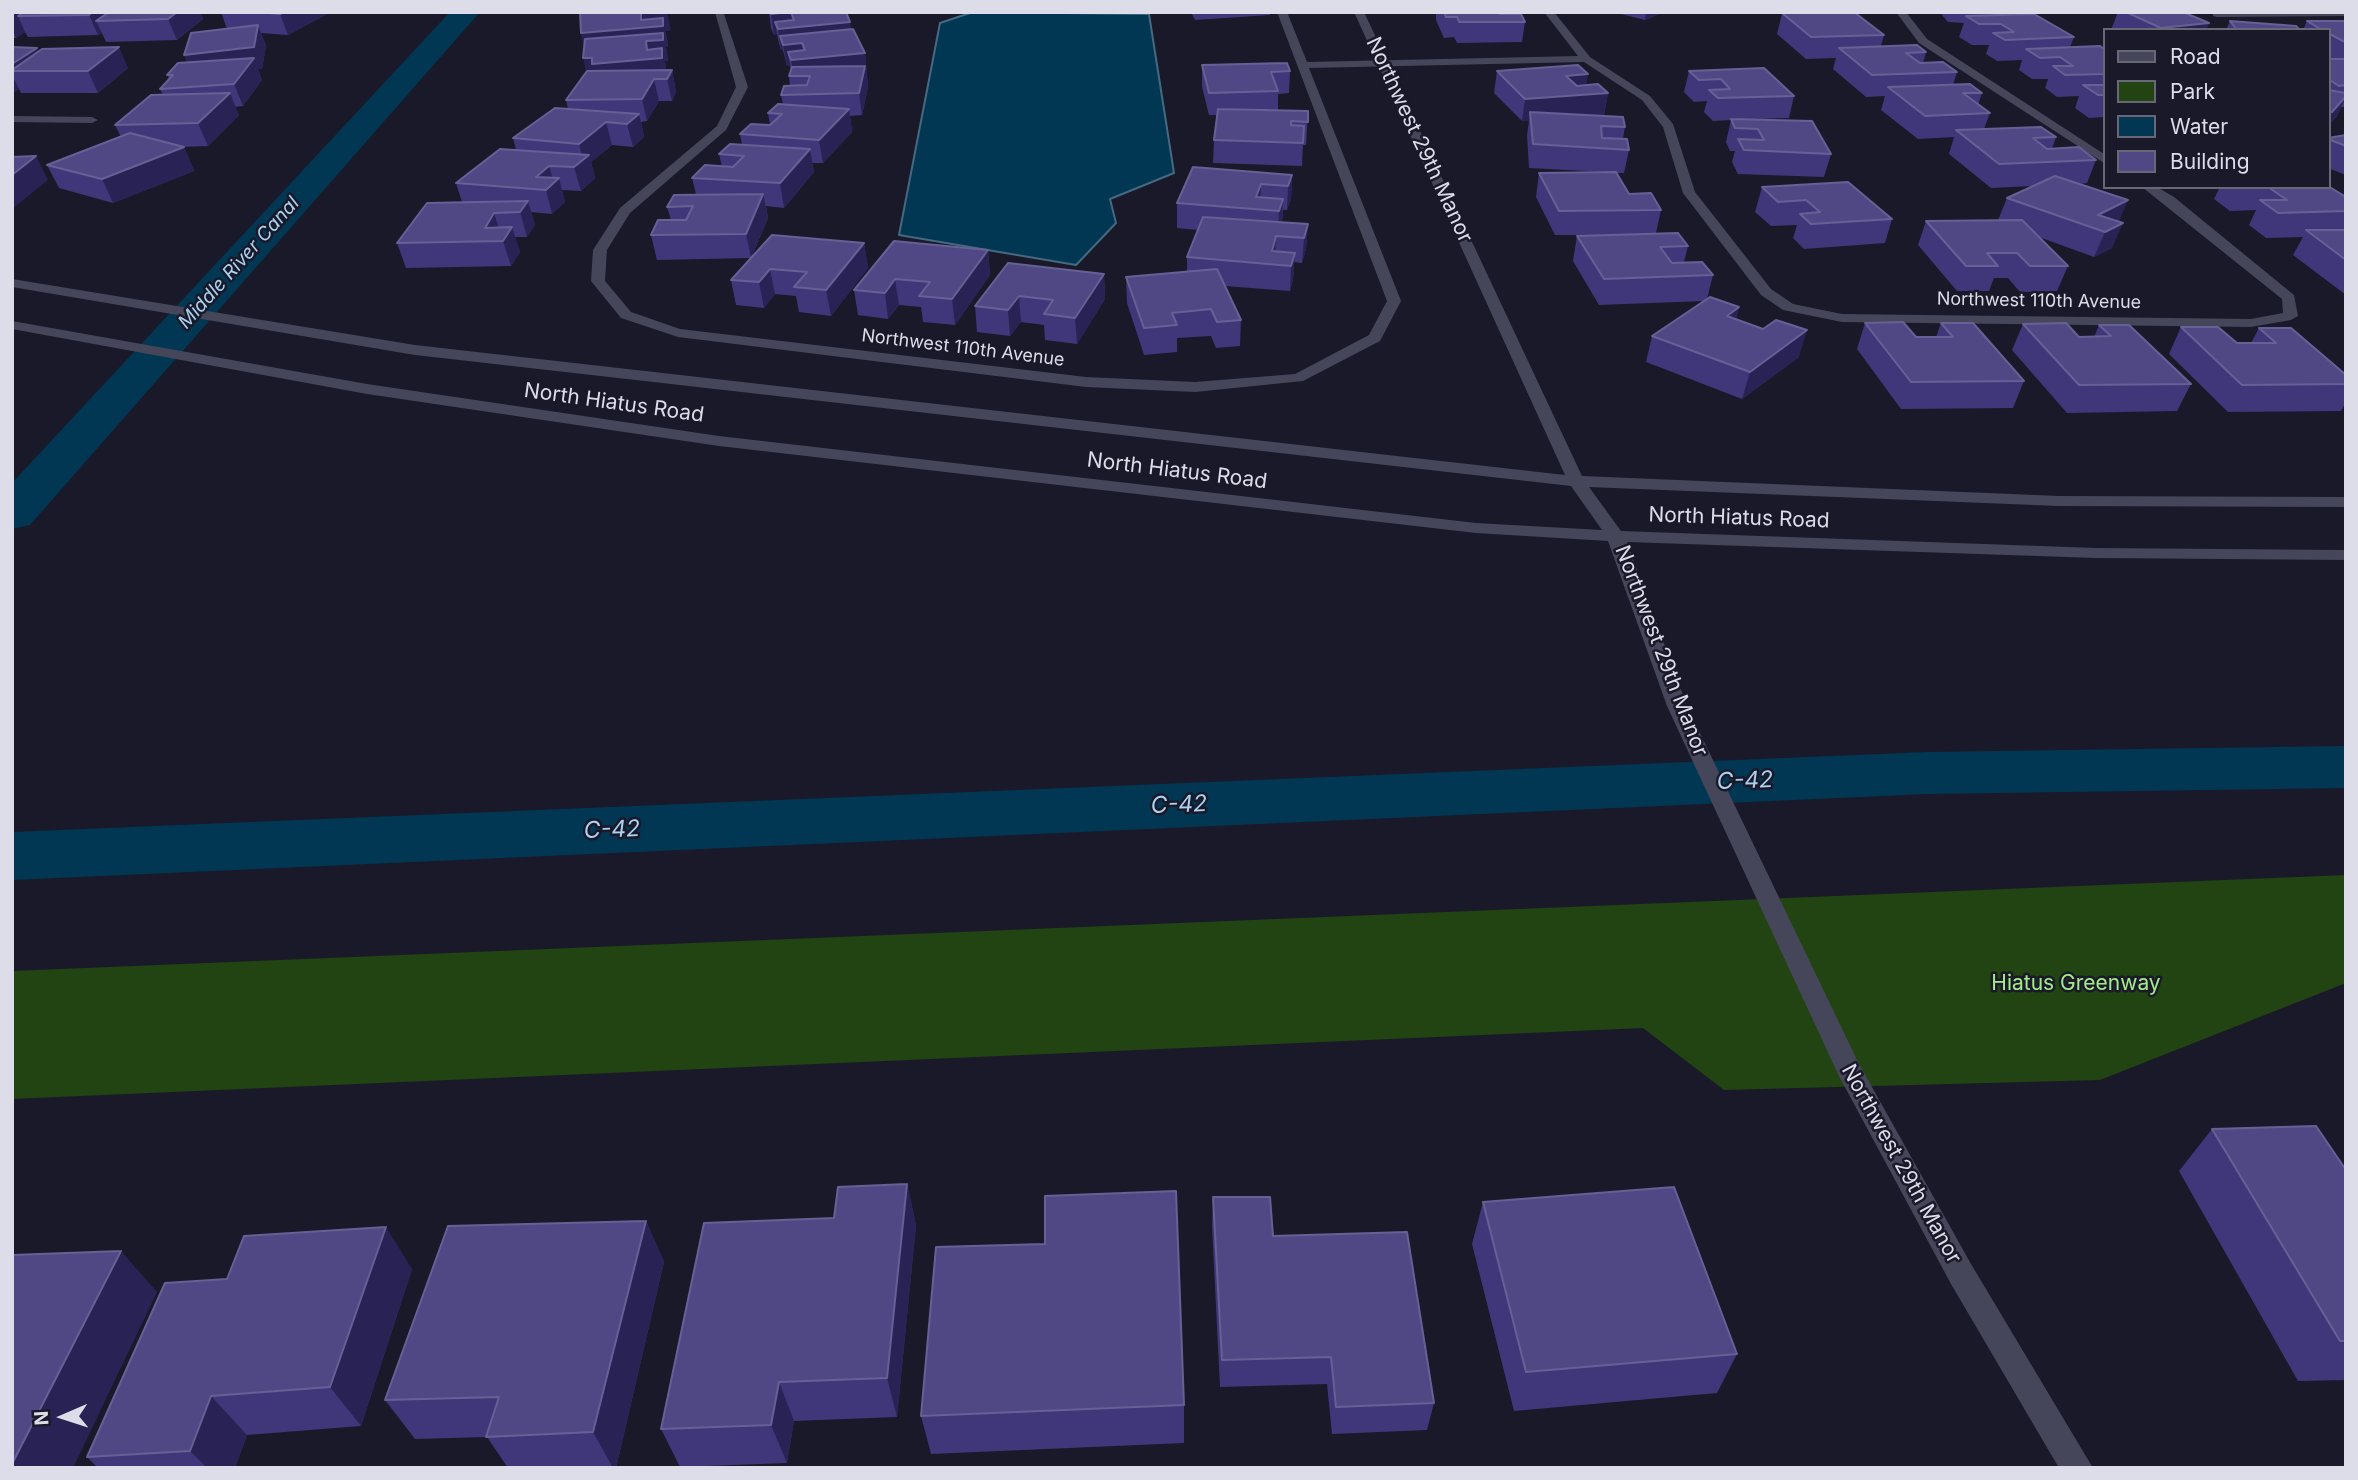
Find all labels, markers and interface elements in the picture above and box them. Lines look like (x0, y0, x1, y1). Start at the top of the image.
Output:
legend (2102, 28, 2330, 189)
street label: Northwest 29th Manor (1360, 33, 1478, 247)
text: Road (2170, 44, 2221, 69)
text: Park (2170, 79, 2215, 104)
text: Water (2170, 114, 2228, 139)
text: Building (2170, 149, 2250, 174)
water label: Middle River Canal (174, 192, 304, 334)
street label: Northwest 110th Avenue (1937, 288, 2141, 314)
street label: Northwest 110th Avenue (860, 325, 1066, 371)
street label: North Hiatus Road (522, 378, 706, 428)
street label: North Hiatus Road (1086, 447, 1268, 495)
street label: North Hiatus Road (1648, 502, 1830, 534)
street label: Northwest 29th Manor (1609, 542, 1713, 760)
water label: C-42 (1716, 766, 1774, 796)
water label: C-42 (1150, 790, 1208, 820)
water label: C-42 (583, 815, 641, 845)
park label: Hiatus Greenway (1991, 971, 2161, 997)
street label: Northwest 29th Manor (1836, 1060, 1966, 1268)
north arrow (28, 1382, 98, 1452)
text: N (30, 1410, 53, 1426)

